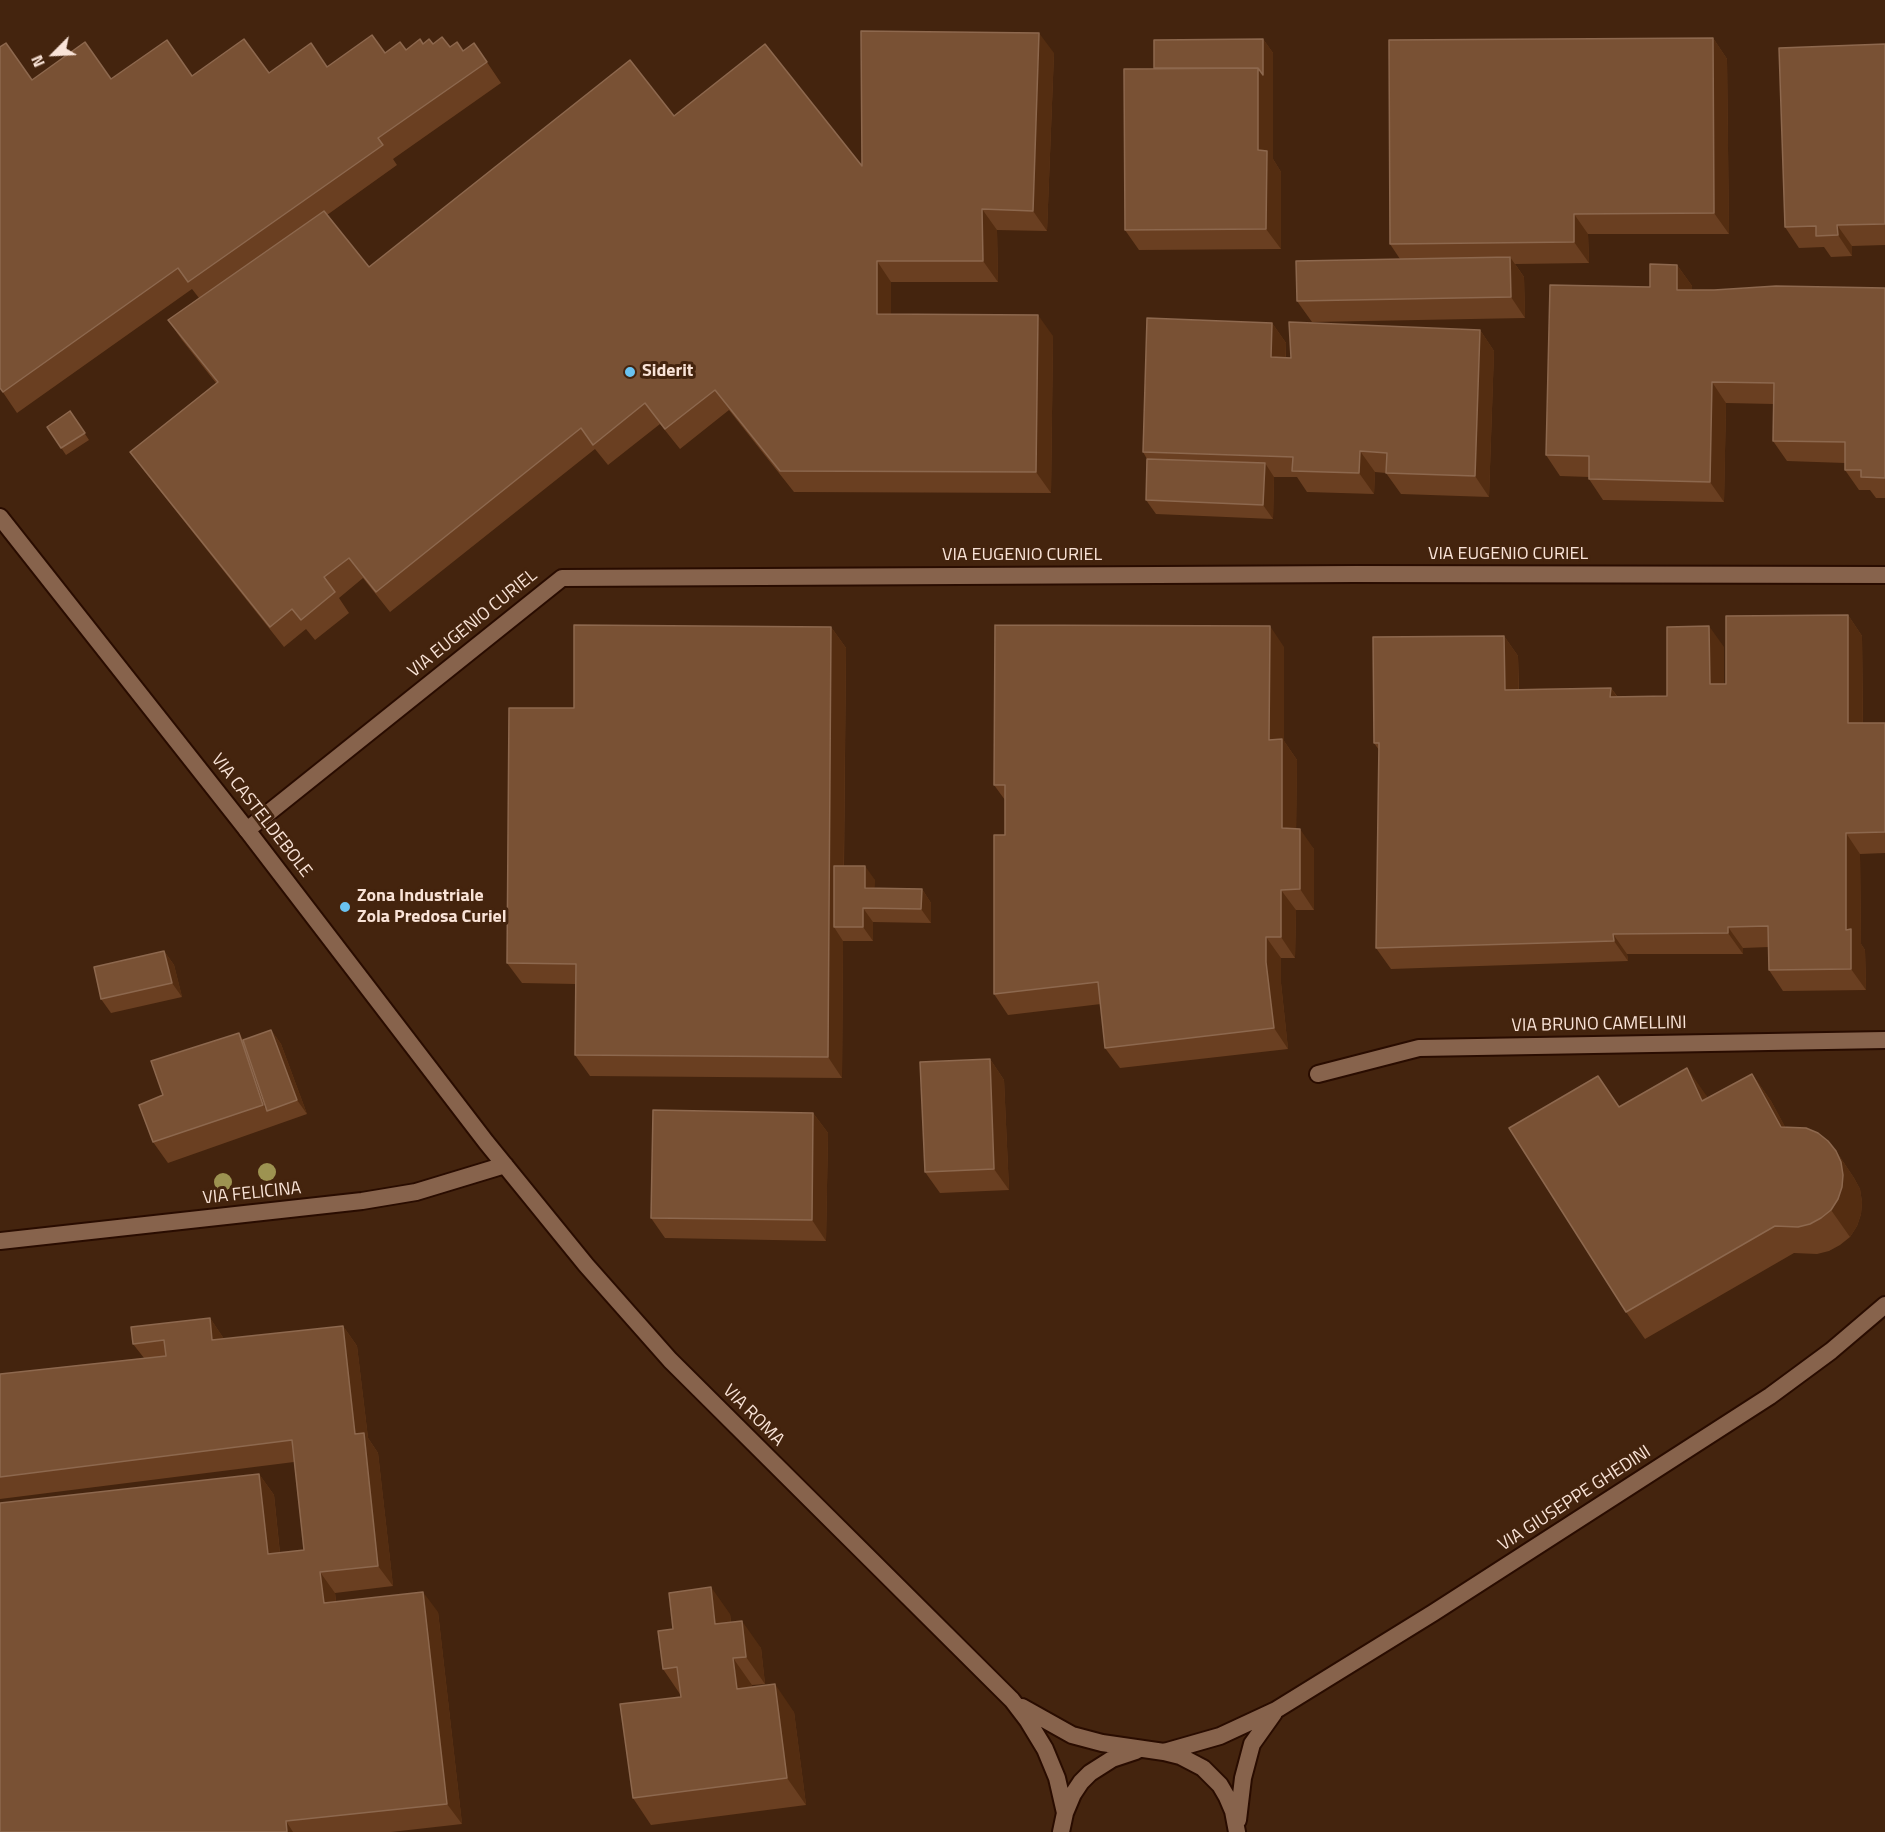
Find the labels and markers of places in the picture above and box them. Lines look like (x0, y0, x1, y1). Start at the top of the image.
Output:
place label: Siderit (642, 361, 693, 383)
marker: Siderit (623, 365, 637, 379)
place label: Zona Industriale Zola Predosa Curiel (357, 886, 507, 928)
marker: Zona Industriale Zola Predosa Curiel (338, 900, 352, 914)

